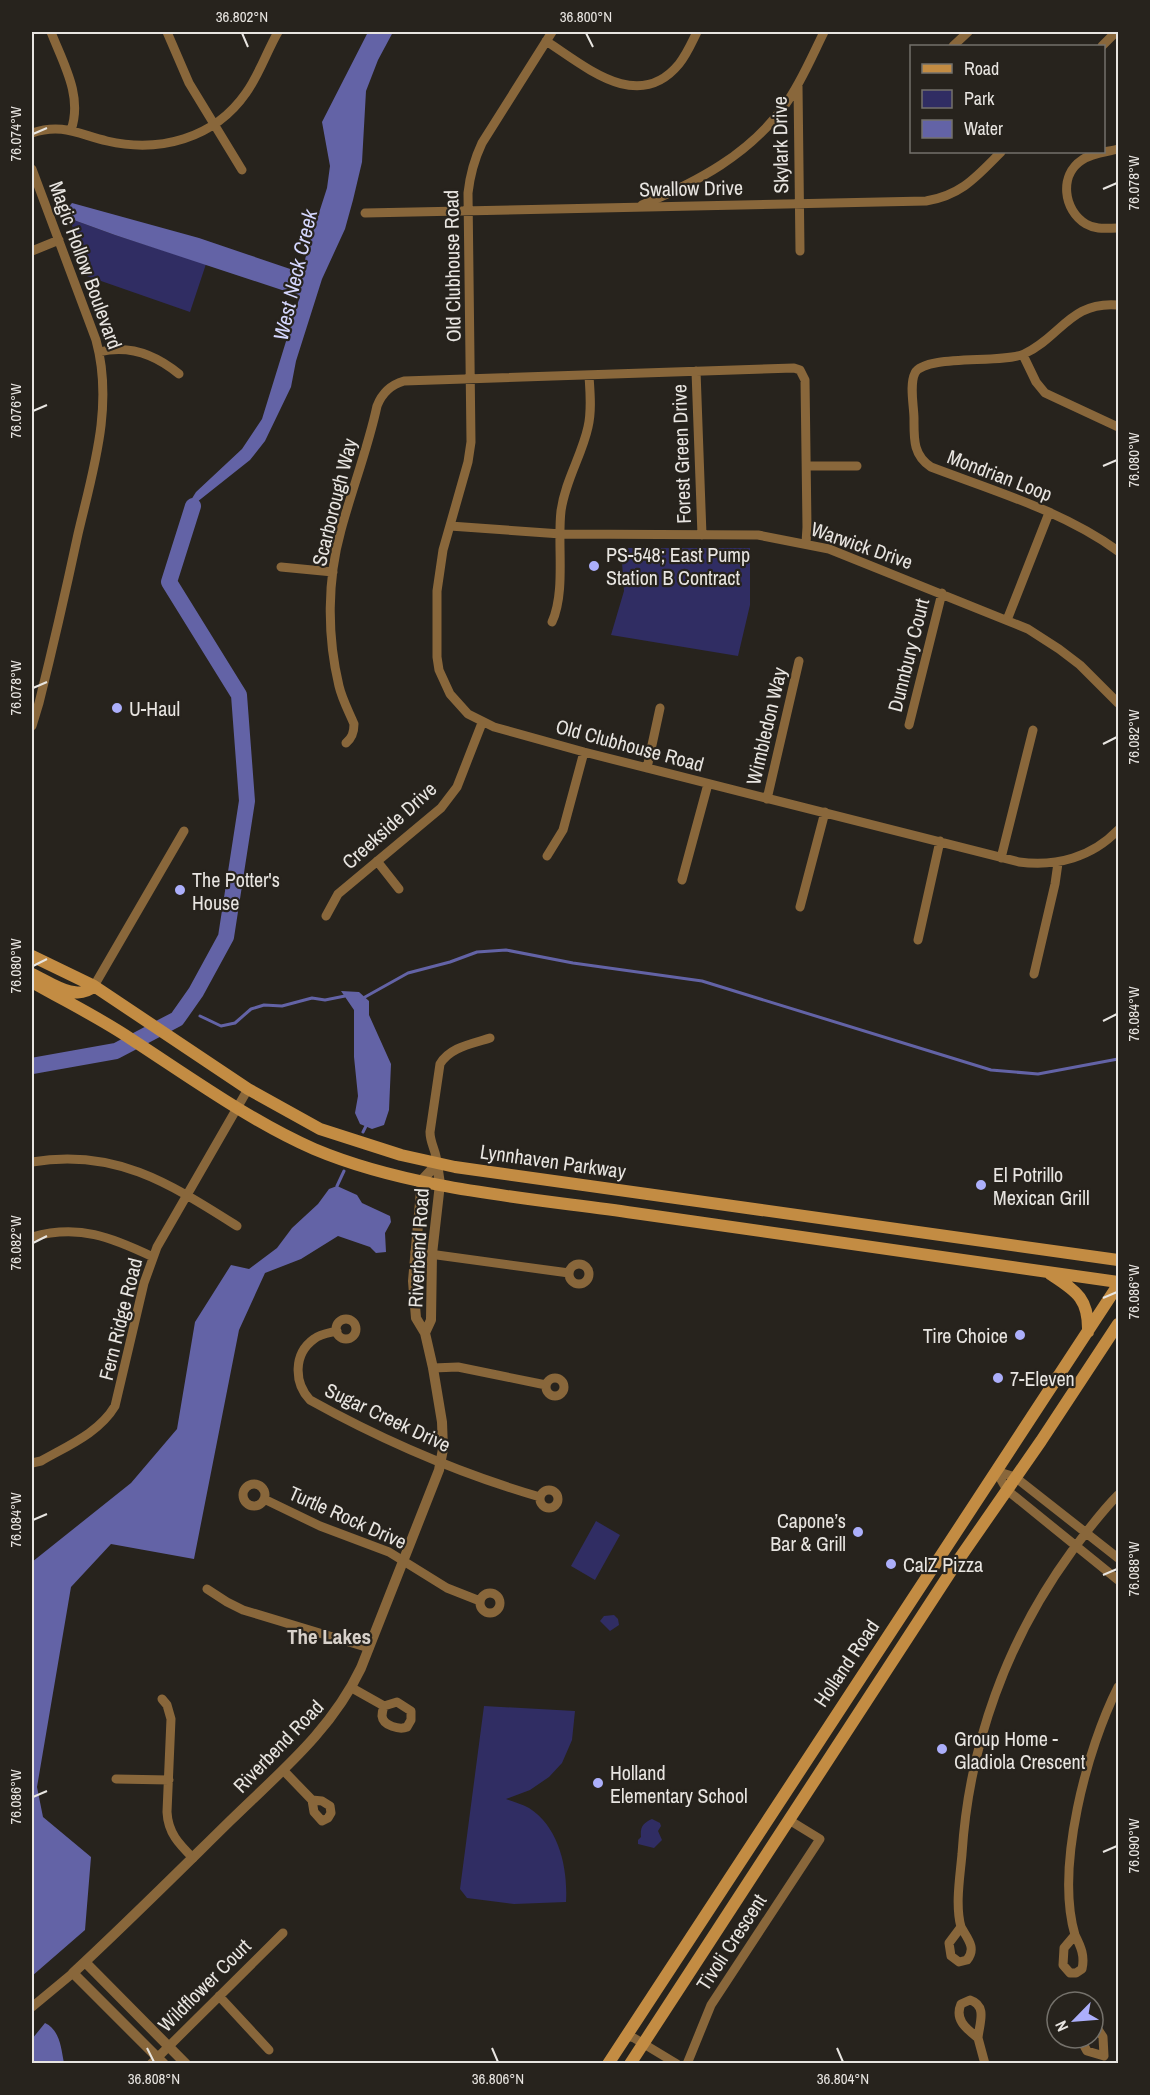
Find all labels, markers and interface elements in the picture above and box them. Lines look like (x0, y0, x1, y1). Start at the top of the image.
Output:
text: 36.802°N (216, 6, 268, 27)
text: 36.800°N (560, 6, 612, 27)
legend (910, 45, 1105, 153)
text: Road (964, 56, 999, 81)
text: Park (964, 86, 995, 111)
street label: Skylark Drive (766, 96, 794, 194)
text: 76.074°W (5, 106, 26, 162)
text: Water (964, 116, 1003, 141)
text: 76.078°W (1123, 155, 1144, 211)
street label: Swallow Drive (639, 174, 743, 202)
street label: Magic Hollow Boulevard (43, 177, 129, 353)
street label: Old Clubhouse Road (437, 190, 467, 342)
water label: West Neck Creek (266, 205, 324, 343)
text: 76.076°W (5, 383, 26, 439)
street label: Forest Green Drive (665, 384, 697, 524)
text: 76.080°W (1123, 432, 1144, 488)
street label: Scarborough Way (305, 435, 363, 569)
street label: Mondrian Loop (944, 443, 1056, 507)
street label: Warwick Drive (807, 515, 917, 575)
place label: PS-548; East Pump Station B Contract (606, 541, 750, 591)
marker: PS-548; East Pump Station B Contract (587, 559, 601, 573)
street label: Dunnbury Court (881, 595, 935, 714)
text: 76.078°W (5, 660, 26, 716)
street label: Wimbledon Way (739, 664, 793, 787)
place label: U-Haul (129, 695, 180, 722)
marker: U-Haul (110, 701, 124, 715)
text: 76.082°W (1123, 709, 1144, 765)
street label: Old Clubhouse Road (553, 712, 707, 778)
street label: Creekside Drive (336, 775, 442, 875)
place label: The Potter's House (192, 866, 280, 916)
marker: The Potter's House (173, 883, 187, 897)
text: 76.080°W (5, 938, 26, 994)
text: 76.084°W (1123, 986, 1144, 1042)
street label: Lynnhaven Parkway (478, 1137, 628, 1185)
place label: El Potrillo Mexican Grill (993, 1161, 1090, 1211)
marker: El Potrillo Mexican Grill (974, 1178, 988, 1192)
street label: Riverbend Road (401, 1188, 435, 1308)
text: 76.082°W (5, 1215, 26, 1271)
street label: Fern Ridge Road (92, 1255, 148, 1383)
text: 76.086°W (1123, 1264, 1144, 1320)
place label: Tire Choice (923, 1322, 1008, 1349)
marker: Tire Choice (1013, 1328, 1027, 1342)
place label: 7-Eleven (1010, 1365, 1075, 1392)
marker: 7-Eleven (991, 1371, 1005, 1385)
street label: Sugar Creek Drive (321, 1376, 455, 1458)
street label: Turtle Rock Drive (285, 1479, 411, 1555)
text: 76.084°W (5, 1492, 26, 1548)
place label: Capone’s Bar & Grill (770, 1507, 846, 1557)
marker: Capone’s Bar & Grill (851, 1525, 865, 1539)
text: 76.088°W (1123, 1541, 1144, 1597)
place label: CalZ Pizza (903, 1551, 983, 1578)
marker: CalZ Pizza (884, 1557, 898, 1571)
street label: Holland Road (807, 1614, 885, 1712)
district label: The Lakes (287, 1622, 371, 1651)
street label: Riverbend Road (227, 1694, 329, 1798)
place label: Group Home - Gladiola Crescent (954, 1725, 1086, 1775)
marker: Group Home - Gladiola Crescent (935, 1742, 949, 1756)
place label: Holland Elementary School (610, 1759, 748, 1809)
text: 76.086°W (5, 1769, 26, 1825)
marker: Holland Elementary School (591, 1776, 605, 1790)
text: 76.090°W (1123, 1818, 1144, 1874)
street label: Tivoli Crescent (690, 1888, 772, 1995)
street label: Wildflower Court (152, 1932, 257, 2037)
north arrow (1045, 1990, 1105, 2050)
text: N (1049, 2017, 1073, 2035)
text: 36.808°N (128, 2068, 180, 2089)
text: 36.806°N (472, 2068, 524, 2089)
text: 36.804°N (817, 2068, 869, 2089)

